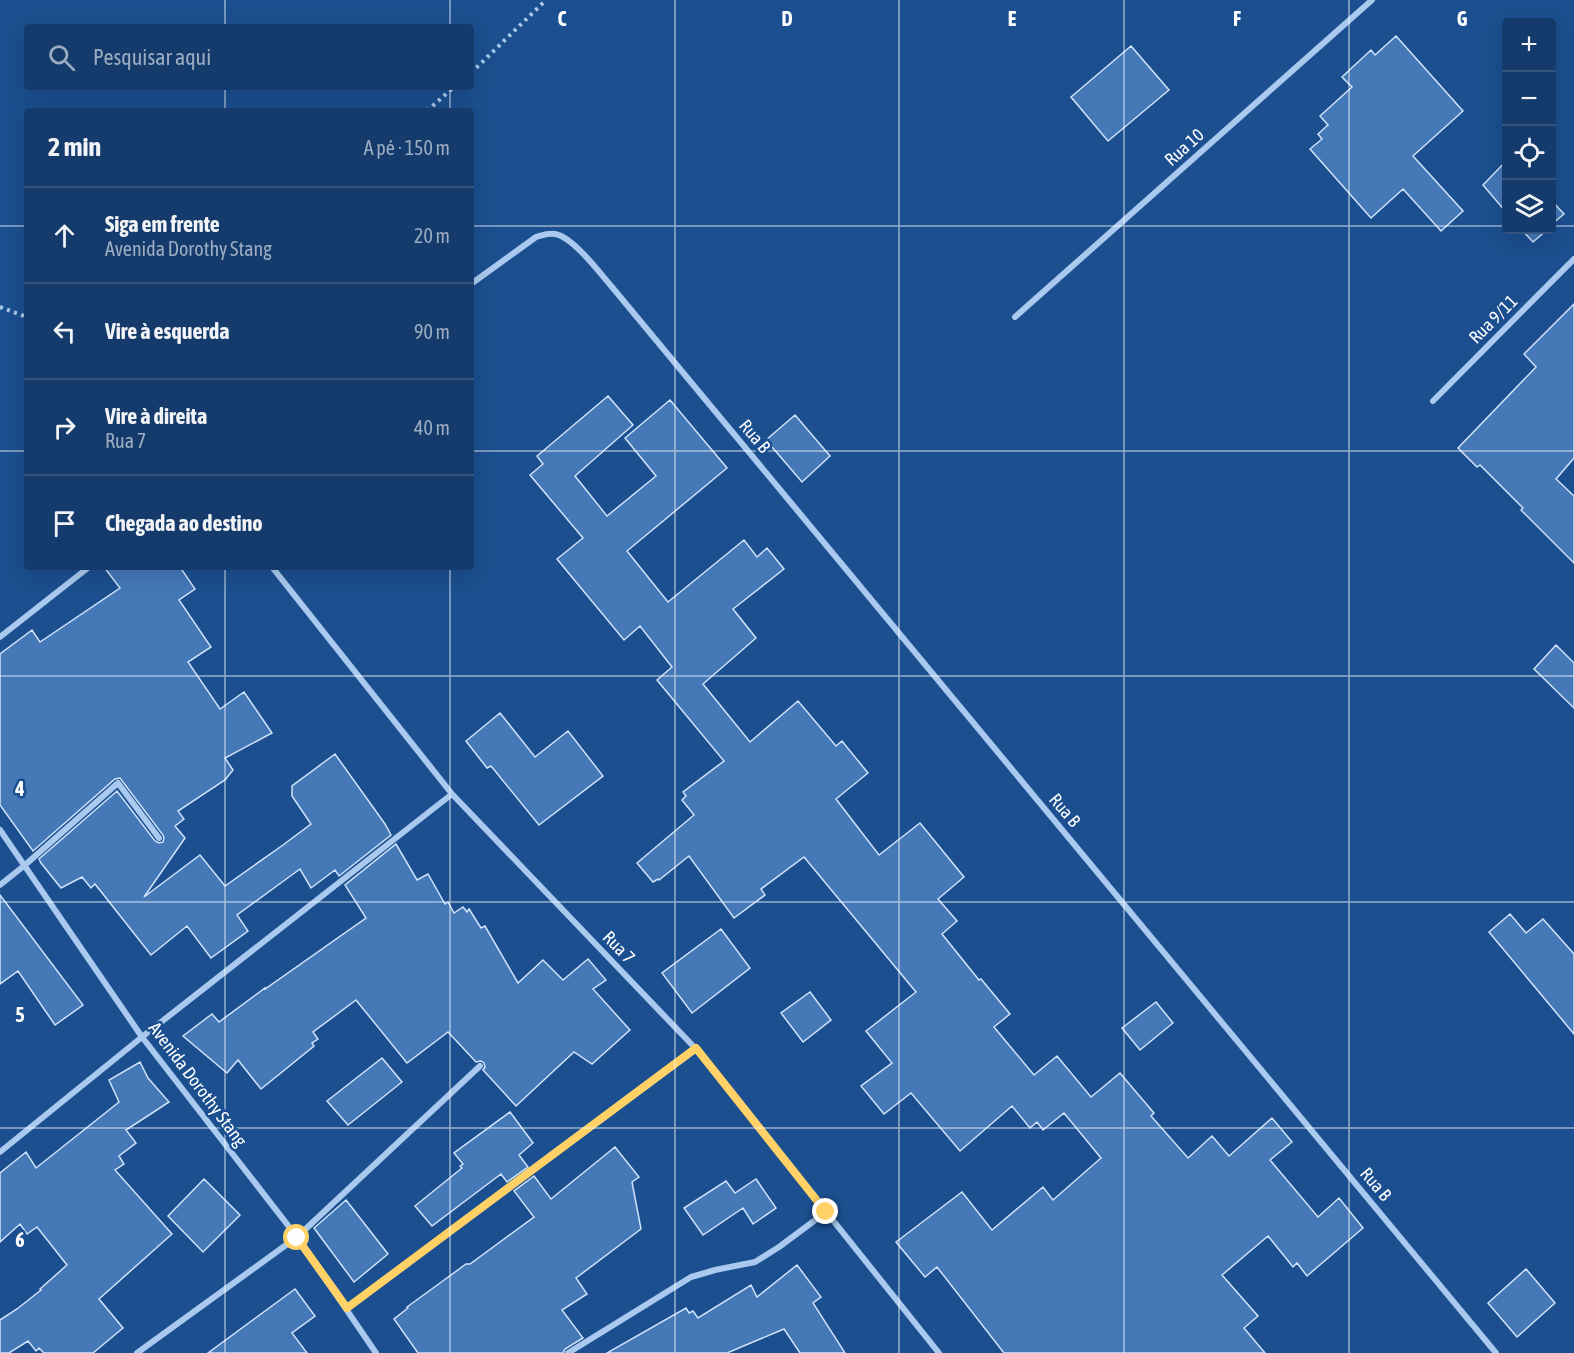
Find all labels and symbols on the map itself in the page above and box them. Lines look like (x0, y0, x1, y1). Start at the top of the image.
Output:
text: C (558, 7, 567, 30)
text: D (781, 7, 793, 30)
text: E (1008, 7, 1017, 30)
text: F (1233, 7, 1241, 30)
text: G (1457, 7, 1468, 30)
street label: Rua 10 (1160, 124, 1208, 170)
street label: Rua 9/11 (1464, 290, 1522, 348)
street label: Rua B (735, 415, 775, 457)
text: 4 (14, 777, 25, 800)
street label: Rua B (1045, 789, 1085, 831)
street label: Rua 7 (599, 926, 639, 968)
text: 5 (15, 1003, 25, 1026)
street label: Avenida Dorothy Stang (144, 1018, 252, 1150)
street label: Rua B (1356, 1163, 1396, 1205)
route end (812, 1198, 838, 1224)
route start (283, 1224, 309, 1250)
text: 6 (15, 1228, 25, 1251)

